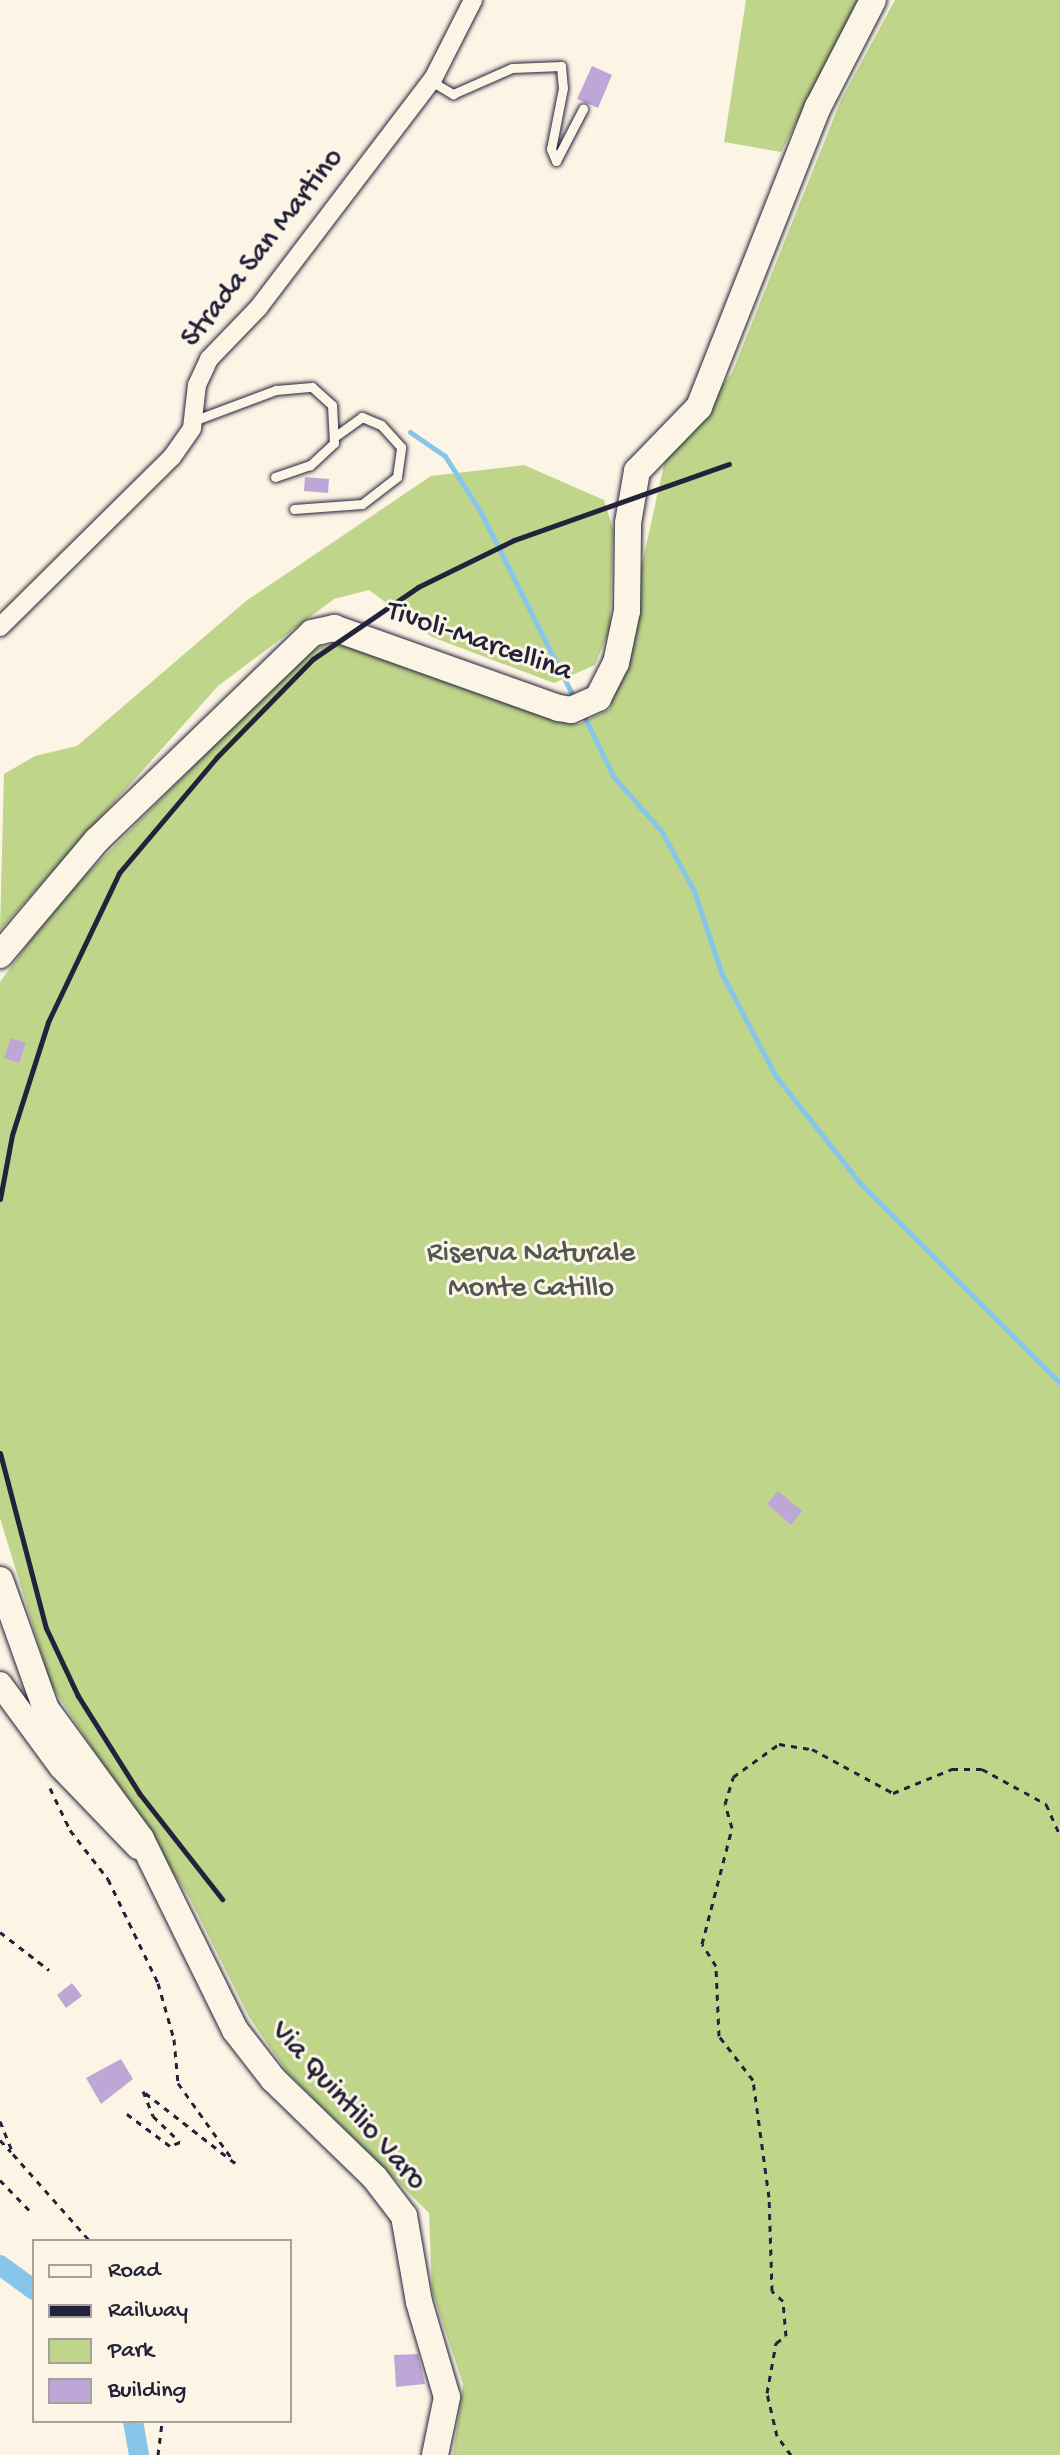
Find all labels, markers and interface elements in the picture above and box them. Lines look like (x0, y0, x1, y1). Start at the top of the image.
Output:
street label: Strada San Martino (175, 142, 353, 356)
street label: Tivoli-Marcellina (382, 594, 576, 692)
park label: Riserva Naturale Monte Catillo (427, 1237, 635, 1308)
street label: Via Quintilio Varo (261, 2015, 433, 2199)
legend (32, 2239, 292, 2423)
text: Road (108, 2257, 160, 2286)
text: Railway (108, 2297, 188, 2326)
text: Park (108, 2337, 154, 2366)
text: Building (108, 2377, 186, 2406)

